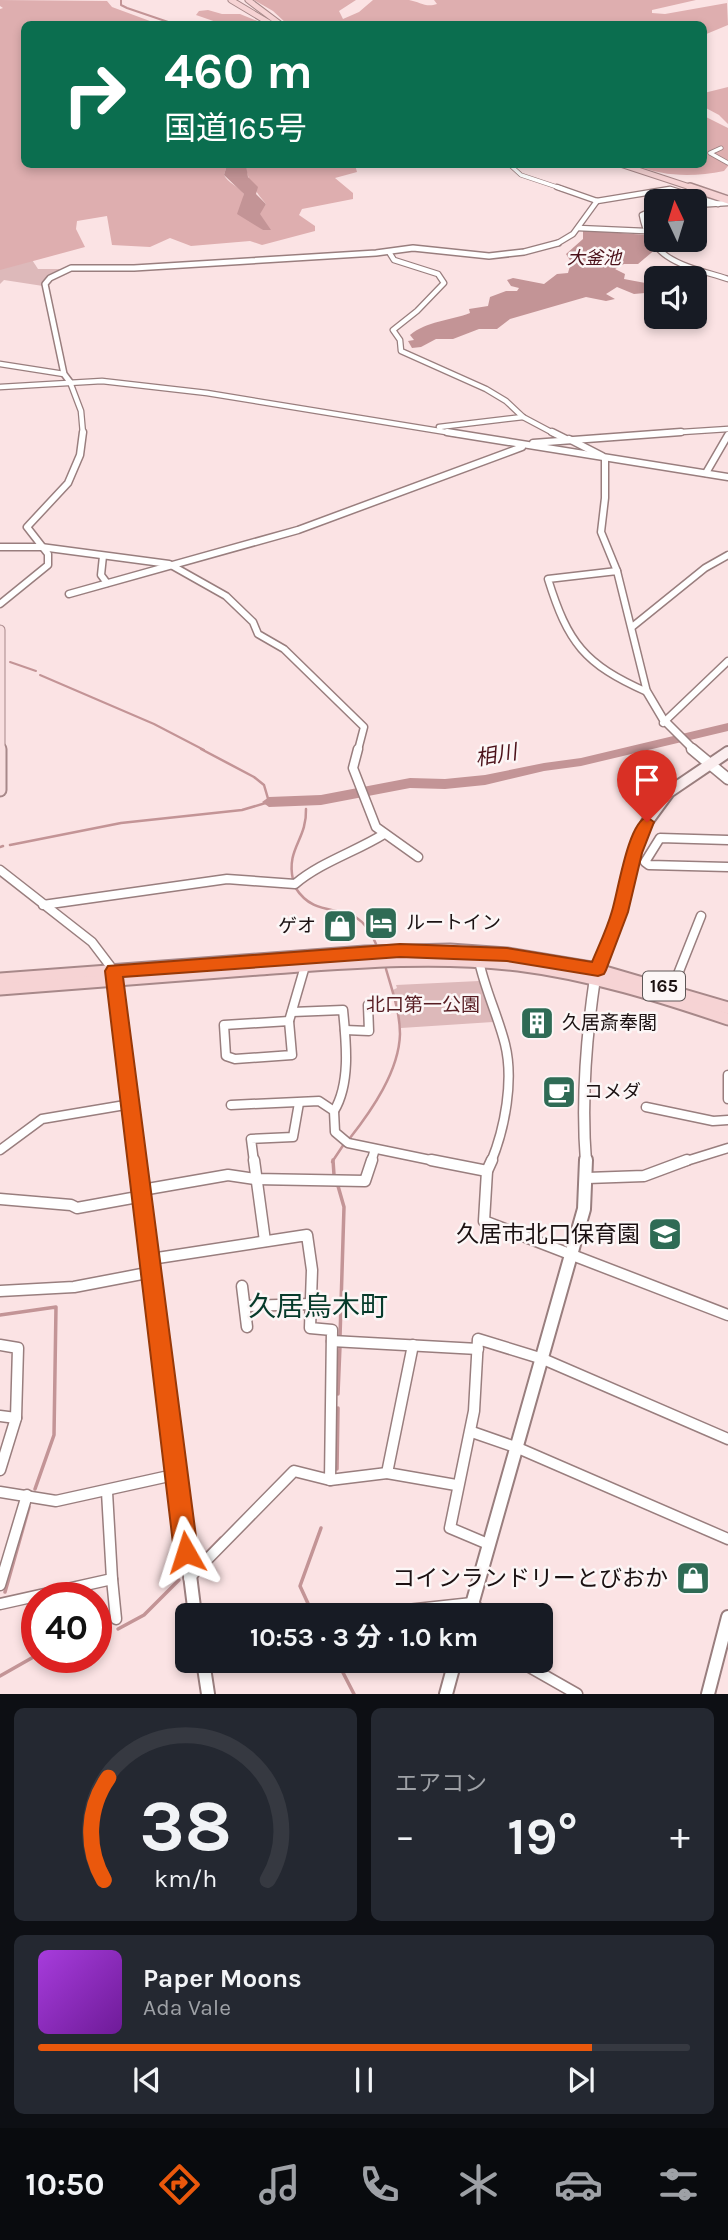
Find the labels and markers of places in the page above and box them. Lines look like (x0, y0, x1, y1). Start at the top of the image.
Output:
pin (617, 750, 677, 822)
hotel icon: ルートイン (362, 904, 400, 942)
shop icon: ゲオ (321, 907, 359, 945)
place label: ルートイン (406, 912, 501, 934)
place label: ゲオ (278, 915, 316, 937)
building icon: 久居斎奉閣 (518, 1004, 556, 1042)
place label: 久居斎奉閣 (562, 1012, 657, 1034)
cafe icon: コメダ (540, 1073, 578, 1111)
place label: コメダ (584, 1081, 641, 1103)
school or university icon: 久居市北口保育園 (646, 1215, 684, 1253)
place label: 久居市北口保育園 (456, 1221, 640, 1248)
shop icon: コインランドリーとびおか (674, 1559, 712, 1597)
place label: コインランドリーとびおか (392, 1565, 668, 1592)

